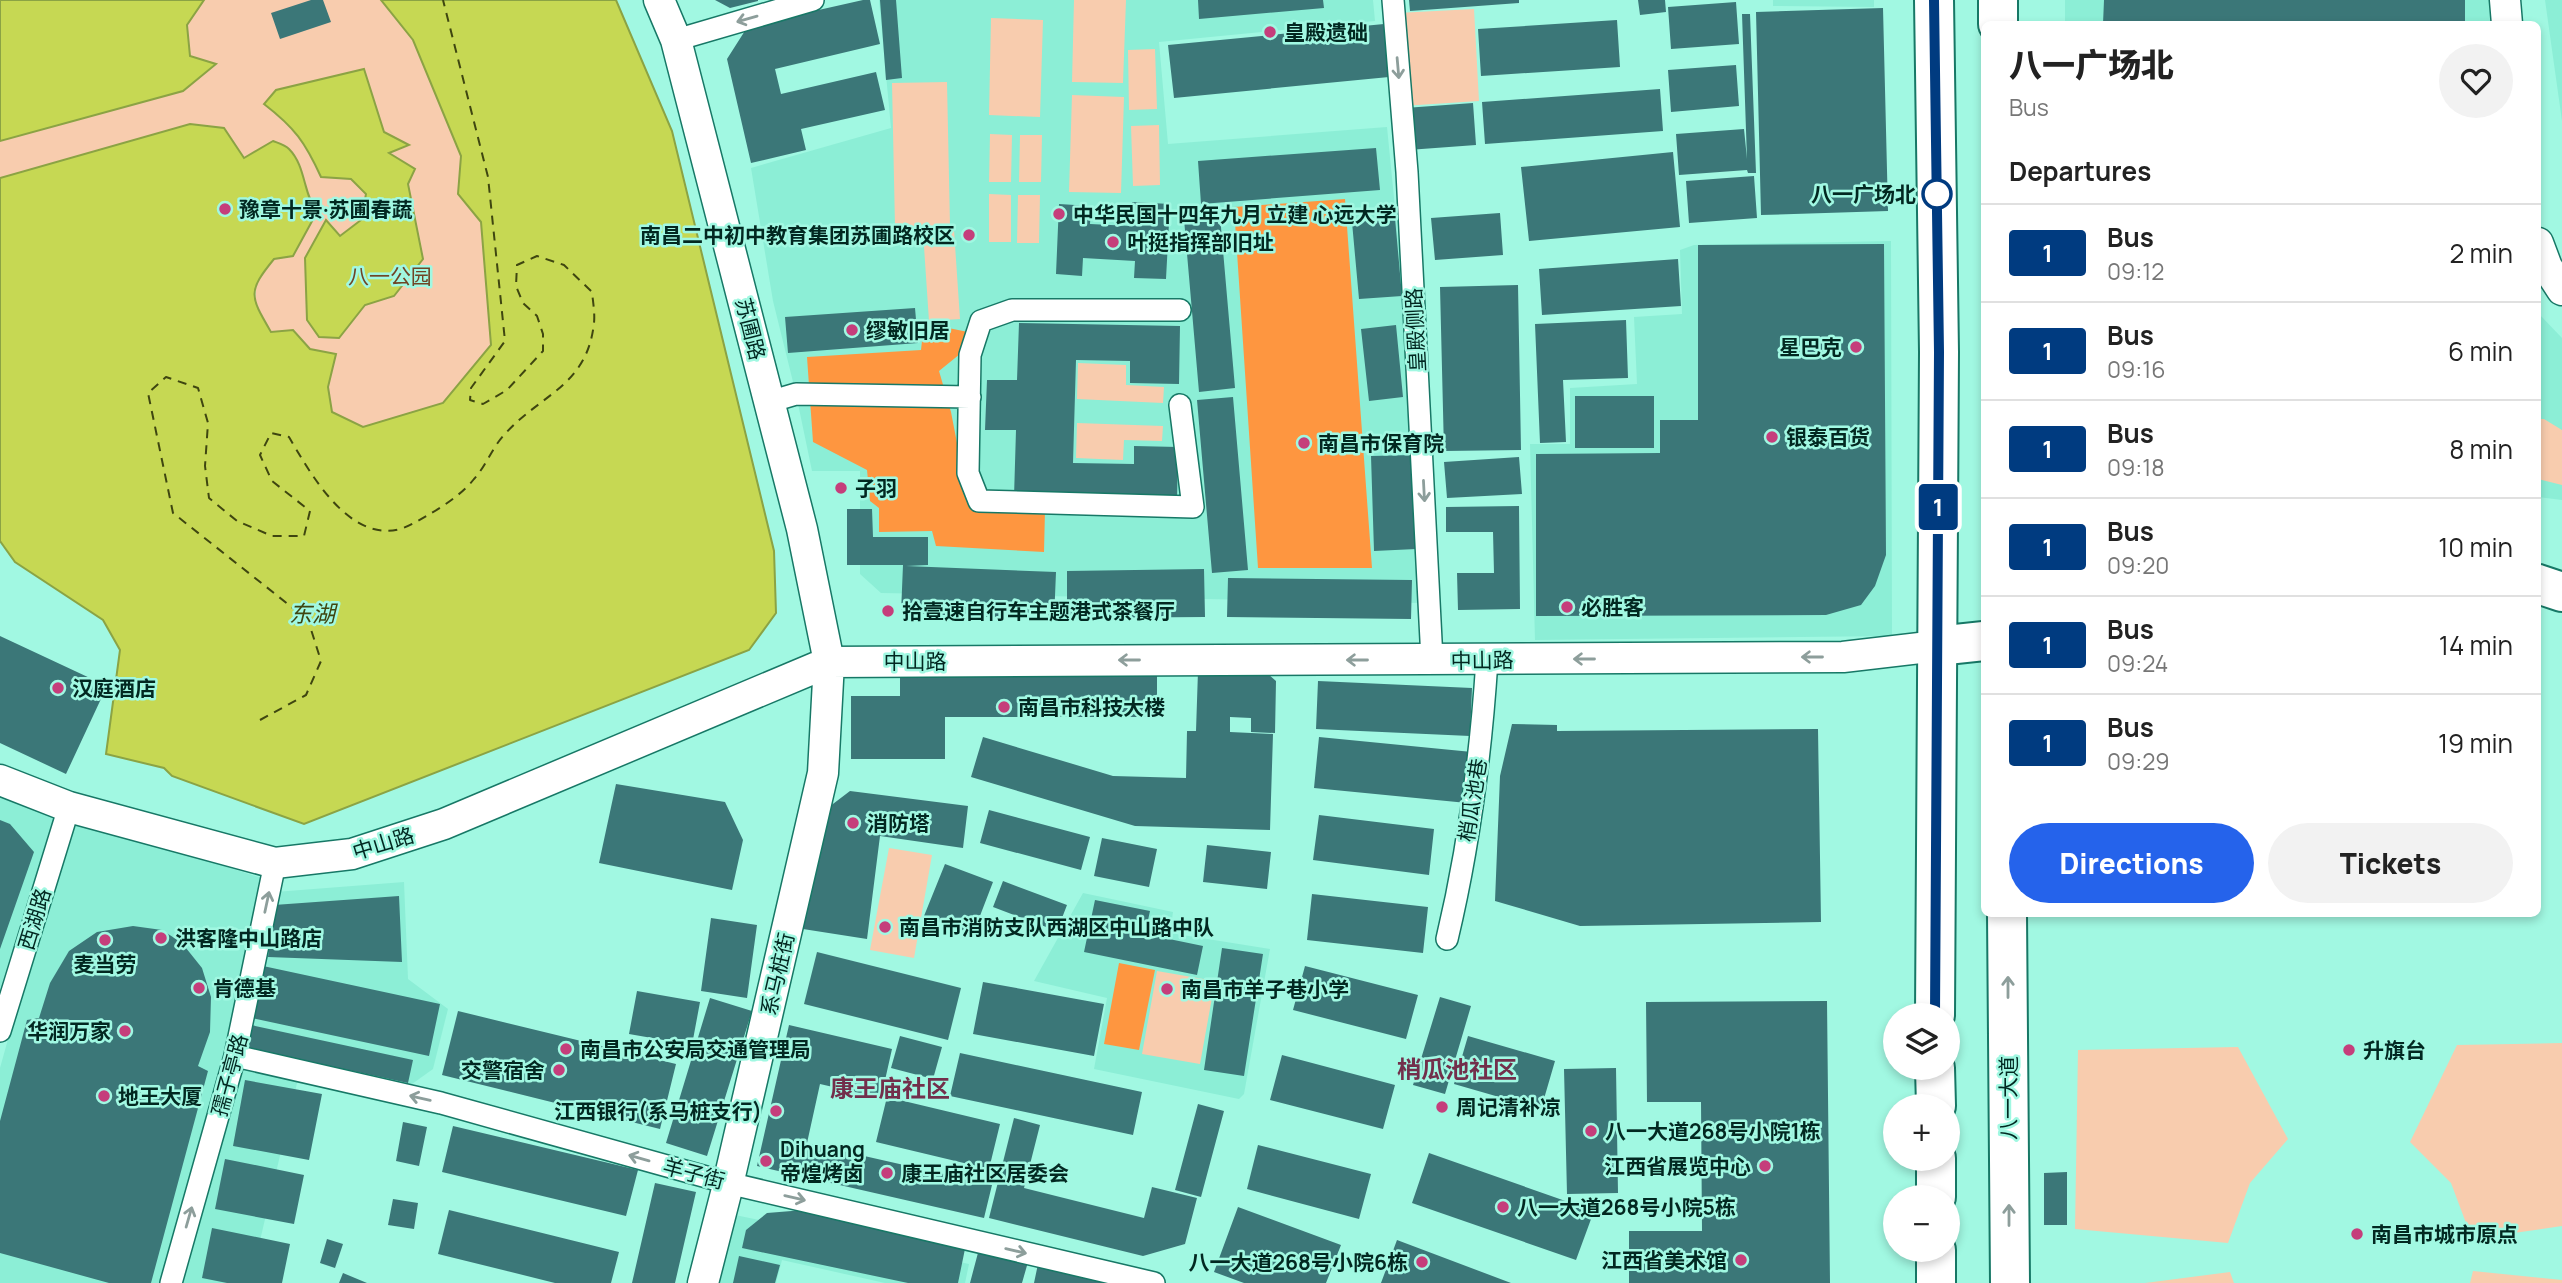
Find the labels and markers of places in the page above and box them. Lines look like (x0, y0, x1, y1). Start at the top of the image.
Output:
place label: 皇殿遗础 (1284, 18, 1368, 46)
marker: 皇殿遗础 (1262, 24, 1278, 40)
marker: 八一广场北 (1922, 179, 1952, 209)
place label: 八一广场北 (1811, 180, 1916, 208)
place label: 豫章十景·苏圃春蔬 (239, 195, 413, 223)
place label: 中华民国十四年九月 立建 心远大学 (1073, 200, 1396, 228)
marker: 豫章十景·苏圃春蔬 (217, 201, 233, 217)
marker: 中华民国十四年九月 立建 心远大学 (1051, 206, 1067, 222)
place label: 南昌二中初中教育集团苏圃路校区 (640, 221, 955, 249)
marker: 南昌二中初中教育集团苏圃路校区 (961, 227, 977, 243)
place label: 叶挺指挥部旧址 (1127, 228, 1274, 256)
marker: 叶挺指挥部旧址 (1105, 234, 1121, 250)
place label: 缪敏旧居 (866, 316, 950, 344)
marker: 缪敏旧居 (844, 322, 860, 338)
place label: 星巴克 (1779, 333, 1842, 361)
marker: 星巴克 (1848, 339, 1864, 355)
place label: 银泰百货 (1786, 423, 1870, 451)
place label: 南昌市保育院 (1318, 429, 1444, 457)
marker: 银泰百货 (1764, 429, 1780, 445)
marker: 南昌市保育院 (1296, 435, 1312, 451)
place label: 子羽 (855, 474, 897, 502)
marker: 子羽 (833, 480, 849, 496)
place label: 必胜客 (1581, 593, 1644, 621)
place label: 拾壹速自行车主题港式茶餐厅 (902, 597, 1175, 625)
marker: 必胜客 (1559, 599, 1575, 615)
marker: 拾壹速自行车主题港式茶餐厅 (880, 603, 896, 619)
place label: 汉庭酒店 (72, 674, 156, 702)
marker: 汉庭酒店 (50, 680, 66, 696)
place label: 南昌市科技大楼 (1018, 693, 1165, 721)
marker: 南昌市科技大楼 (996, 699, 1012, 715)
place label: 消防塔 (867, 809, 930, 837)
marker: 消防塔 (845, 815, 861, 831)
place label: 南昌市消防支队西湖区中山路中队 (899, 913, 1214, 941)
marker: 南昌市消防支队西湖区中山路中队 (877, 919, 893, 935)
place label: 洪客隆中山路店 (175, 924, 322, 952)
marker: 洪客隆中山路店 (153, 930, 169, 946)
marker: 麦当劳 (97, 932, 113, 948)
place label: 麦当劳 (74, 950, 137, 978)
place label: 肯德基 (213, 974, 276, 1002)
place label: 南昌市羊子巷小学 (1181, 975, 1349, 1003)
marker: 肯德基 (191, 980, 207, 996)
marker: 南昌市羊子巷小学 (1159, 981, 1175, 997)
place label: 华润万家 (27, 1017, 111, 1045)
marker: 华润万家 (117, 1023, 133, 1039)
place label: 南昌市公安局交通管理局 (580, 1035, 811, 1063)
place label: 升旗台 (2363, 1036, 2426, 1064)
marker: 南昌市公安局交通管理局 (558, 1041, 574, 1057)
marker: 升旗台 (2341, 1042, 2357, 1058)
place label: 交警宿舍 (461, 1056, 545, 1084)
marker: 交警宿舍 (551, 1062, 567, 1078)
place label: 地王大厦 (118, 1082, 202, 1110)
marker: 地王大厦 (96, 1088, 112, 1104)
place label: 周记清补凉 (1456, 1093, 1561, 1121)
place label: 江西银行(系马桩支行) (554, 1097, 762, 1125)
marker: 周记清补凉 (1434, 1099, 1450, 1115)
marker: 江西银行(系马桩支行) (768, 1103, 784, 1119)
place label: 八一大道268号小院1栋 (1605, 1117, 1821, 1145)
marker: 八一大道268号小院1栋 (1583, 1123, 1599, 1139)
place label: Dihuang 帝煌烤卤 (780, 1135, 865, 1187)
place label: 江西省展览中心 (1604, 1152, 1751, 1180)
marker: Dihuang 帝煌烤卤 (758, 1153, 774, 1169)
marker: 江西省展览中心 (1757, 1158, 1773, 1174)
place label: 康王庙社区居委会 (901, 1159, 1069, 1187)
marker: 康王庙社区居委会 (879, 1165, 895, 1181)
place label: 八一大道268号小院5栋 (1517, 1193, 1736, 1221)
marker: 八一大道268号小院5栋 (1495, 1199, 1511, 1215)
place label: 南昌市城市原点 (2371, 1220, 2518, 1248)
marker: 南昌市城市原点 (2349, 1226, 2365, 1242)
place label: 江西省美术馆 (1601, 1246, 1727, 1274)
place label: 八一大道268号小院6栋 (1189, 1248, 1408, 1276)
marker: 江西省美术馆 (1733, 1252, 1749, 1268)
marker: 八一大道268号小院6栋 (1414, 1254, 1430, 1270)

